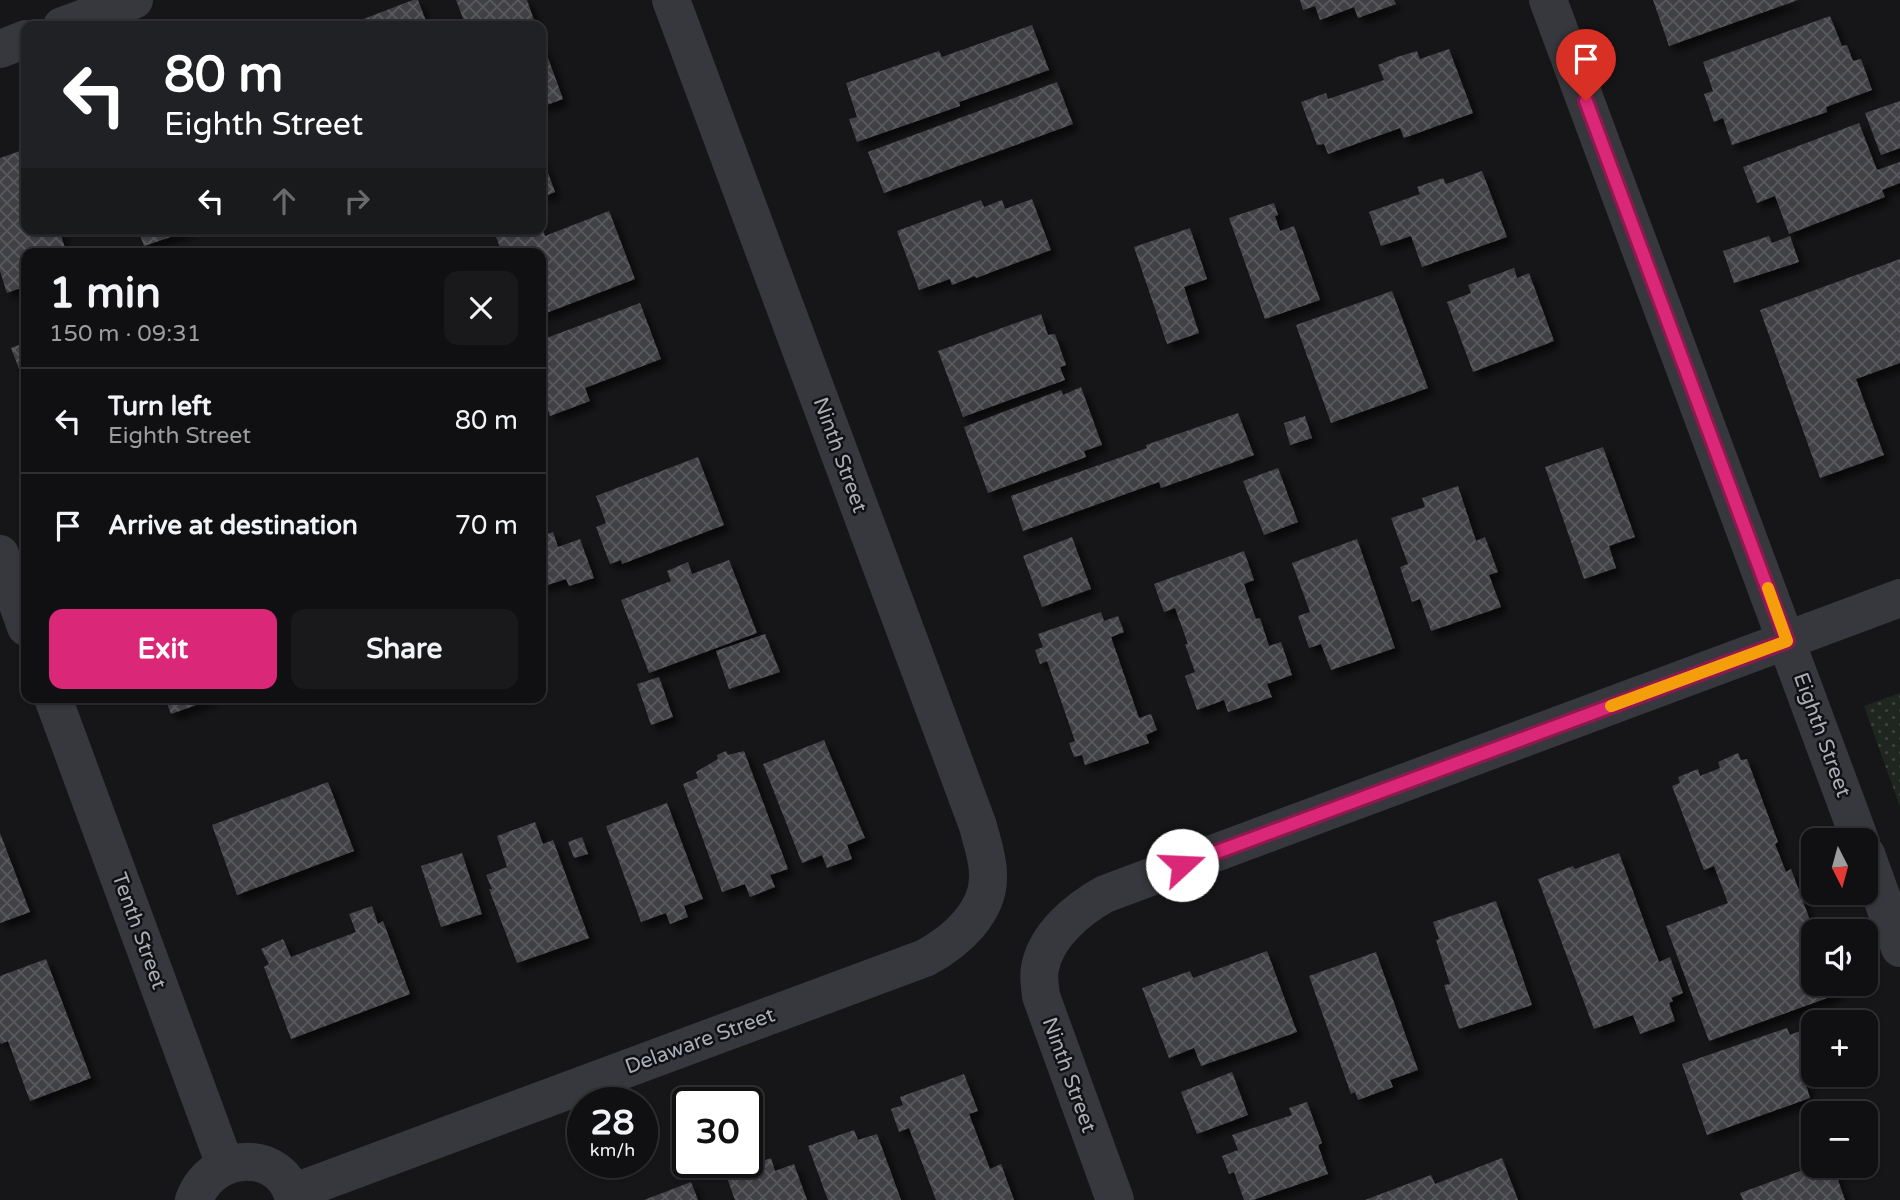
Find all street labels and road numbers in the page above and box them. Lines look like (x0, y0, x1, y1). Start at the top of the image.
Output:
street label: Ninth Street (808, 394, 872, 516)
street label: Eighth Street (1788, 669, 1856, 801)
street label: Tenth Street (106, 869, 172, 993)
street label: Delaware Street (622, 1002, 778, 1080)
street label: Ninth Street (1037, 1014, 1101, 1136)

